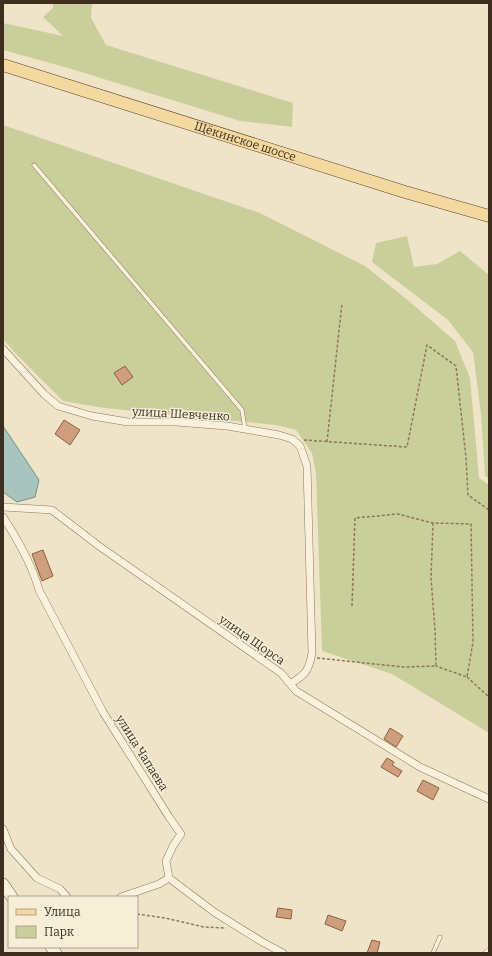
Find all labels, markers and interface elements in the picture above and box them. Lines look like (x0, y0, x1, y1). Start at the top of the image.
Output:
street label: Щёкинское шоссе (193, 119, 298, 164)
street label: улица Шевченко (131, 404, 230, 424)
street label: улица Щорса (216, 612, 288, 668)
street label: улица Чапаева (113, 712, 171, 794)
legend (8, 896, 138, 948)
text: Улица (44, 905, 81, 919)
text: Парк (44, 925, 74, 939)

